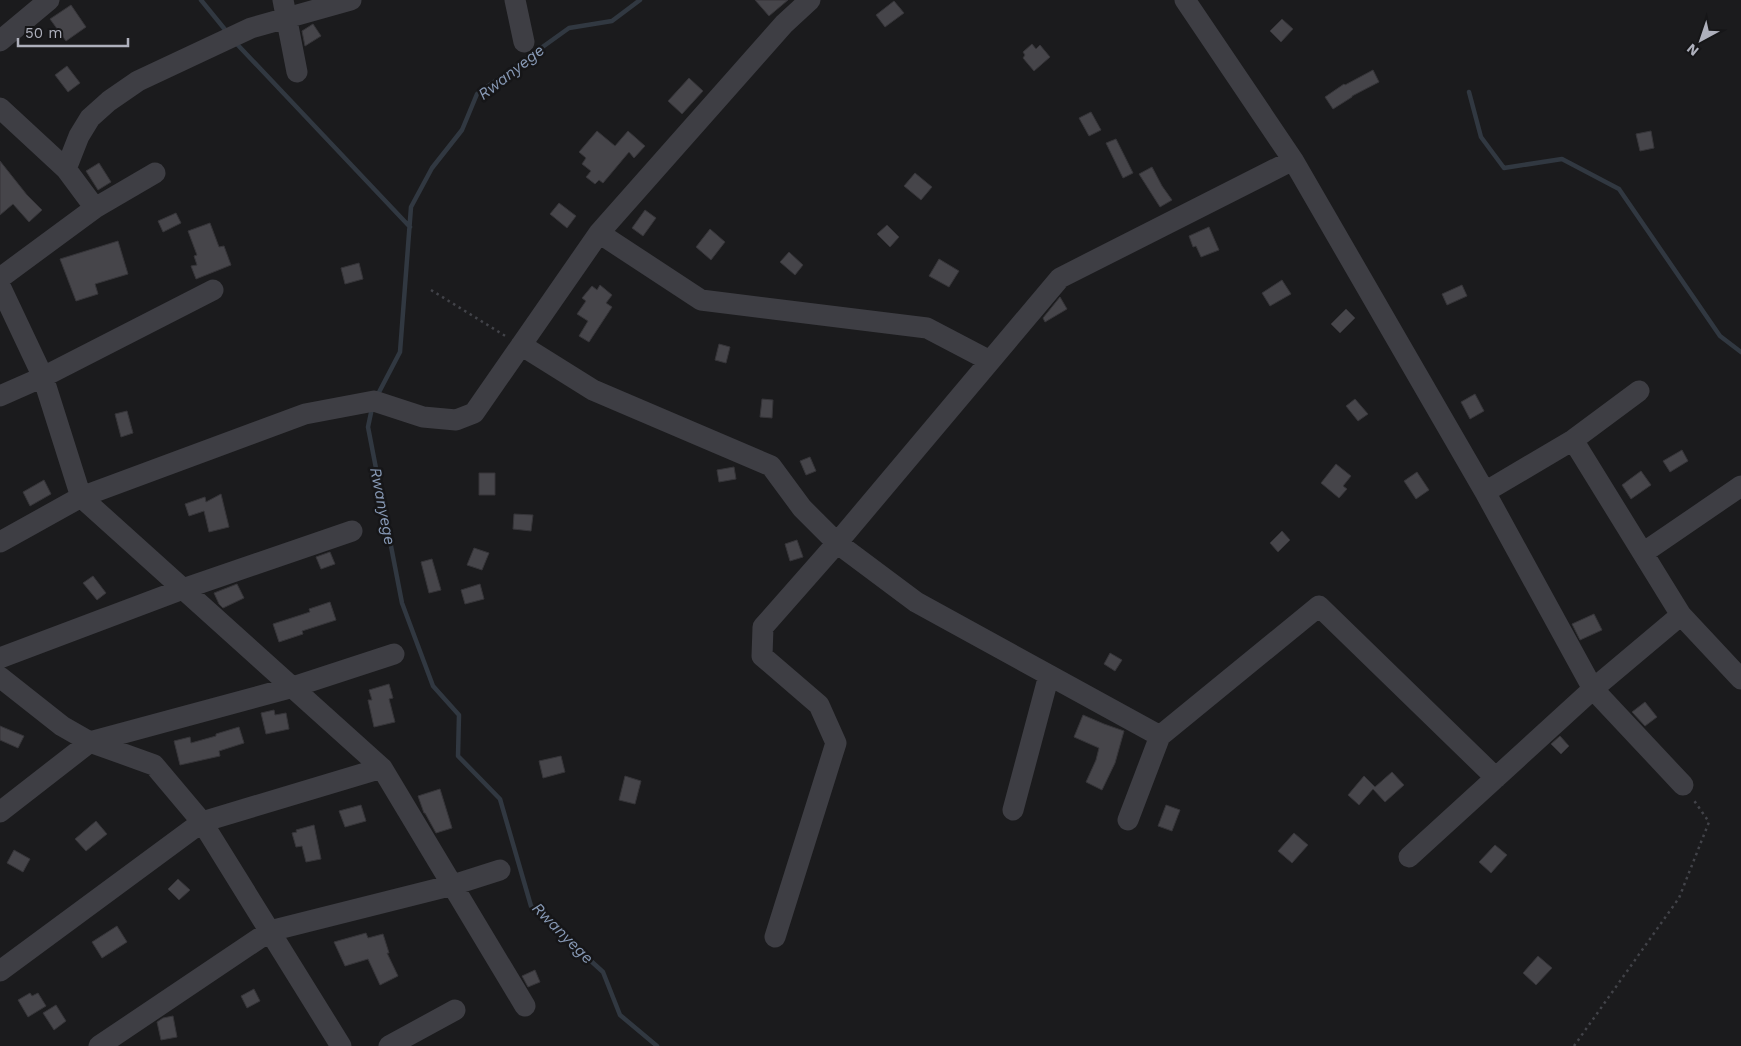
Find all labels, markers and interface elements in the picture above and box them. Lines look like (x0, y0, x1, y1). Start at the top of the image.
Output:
scale bar (18, 15, 128, 47)
north arrow (1676, 15, 1726, 65)
text: 50 m (25, 24, 62, 42)
water label: Rwanyege (474, 40, 548, 104)
text: N (1684, 40, 1702, 59)
water label: Rwanyege (366, 466, 400, 546)
water label: Rwanyege (528, 898, 598, 968)

